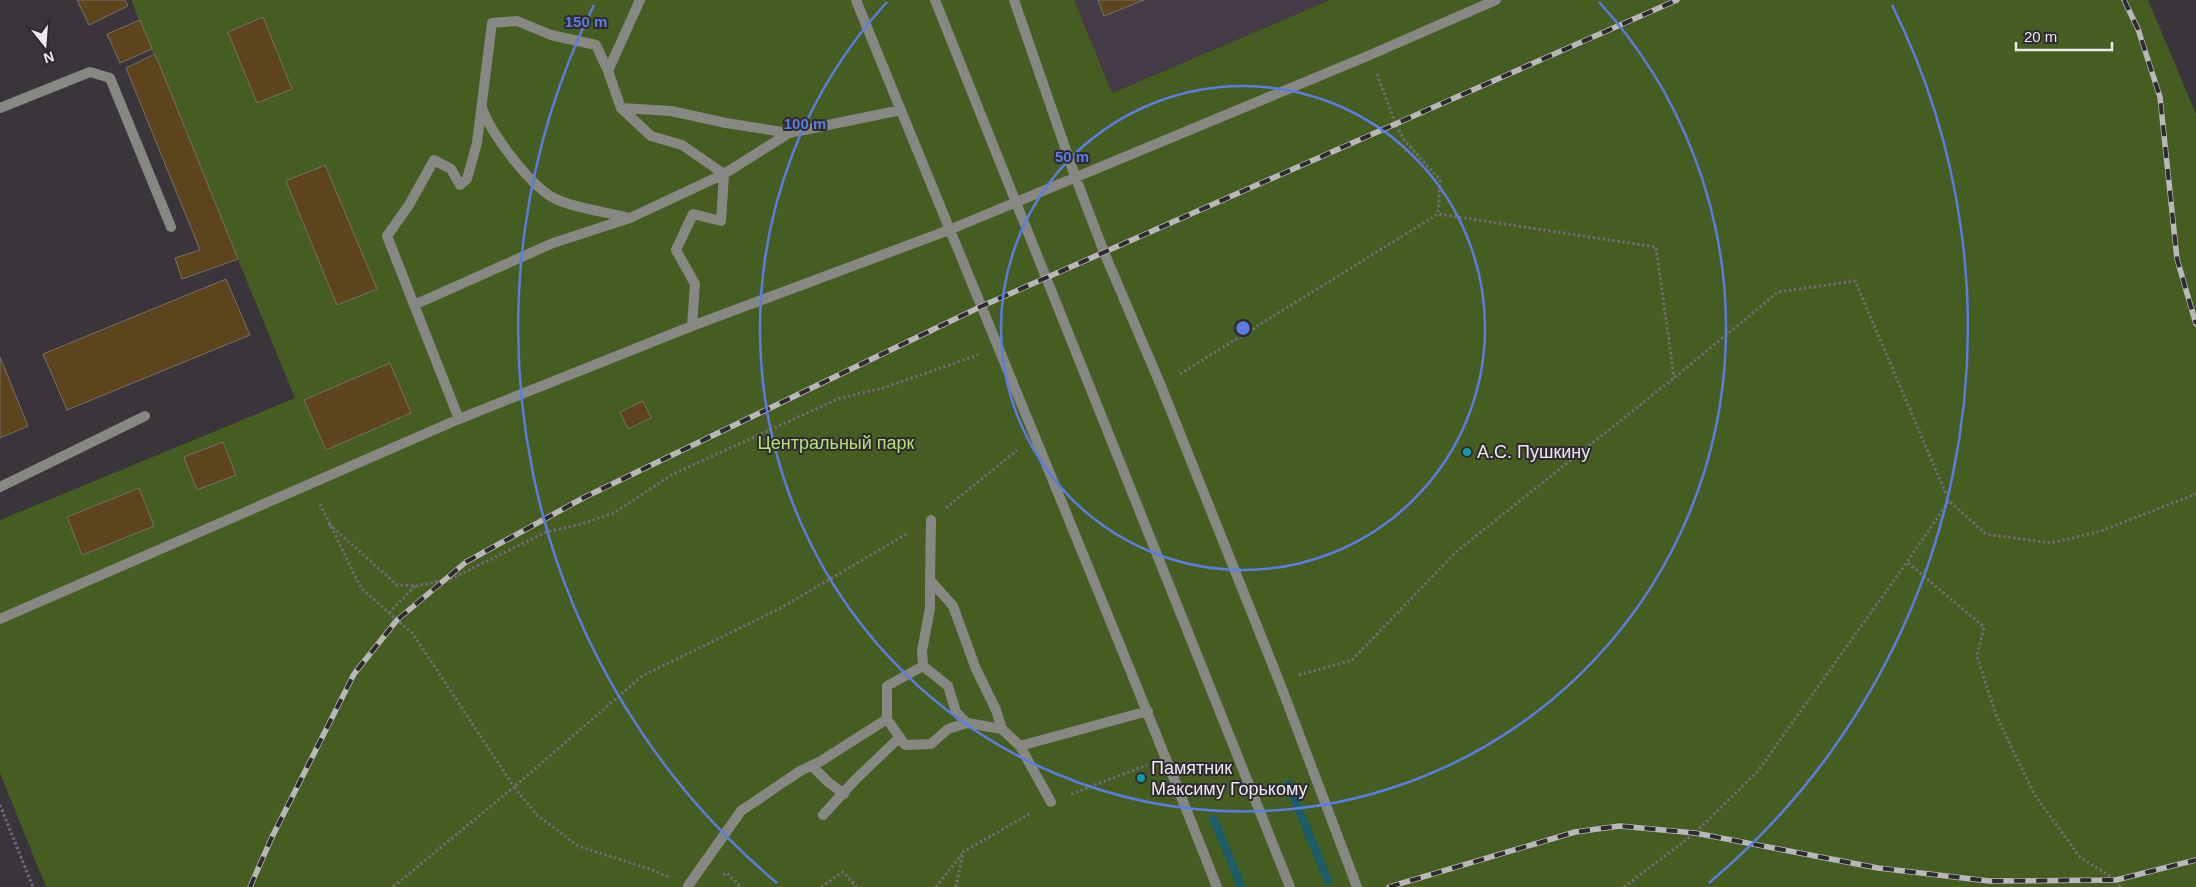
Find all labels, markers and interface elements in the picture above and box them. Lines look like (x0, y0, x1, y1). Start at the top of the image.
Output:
text: 150 m (565, 13, 607, 30)
north arrow (20, 20, 70, 70)
scale bar (2016, 20, 2112, 52)
text: 20 m (2024, 28, 2057, 45)
text: N (42, 48, 56, 67)
text: 100 m (784, 115, 826, 132)
text: 50 m (1055, 148, 1089, 165)
centre of rings (1234, 319, 1252, 337)
park label: Центральный парк (758, 433, 915, 453)
place label: А.С. Пушкину (1477, 442, 1590, 462)
marker: А.С. Пушкину (1461, 446, 1473, 458)
place label: Памятник Максиму Горькому (1151, 758, 1308, 799)
marker: Памятник Максиму Горькому (1135, 772, 1147, 784)

